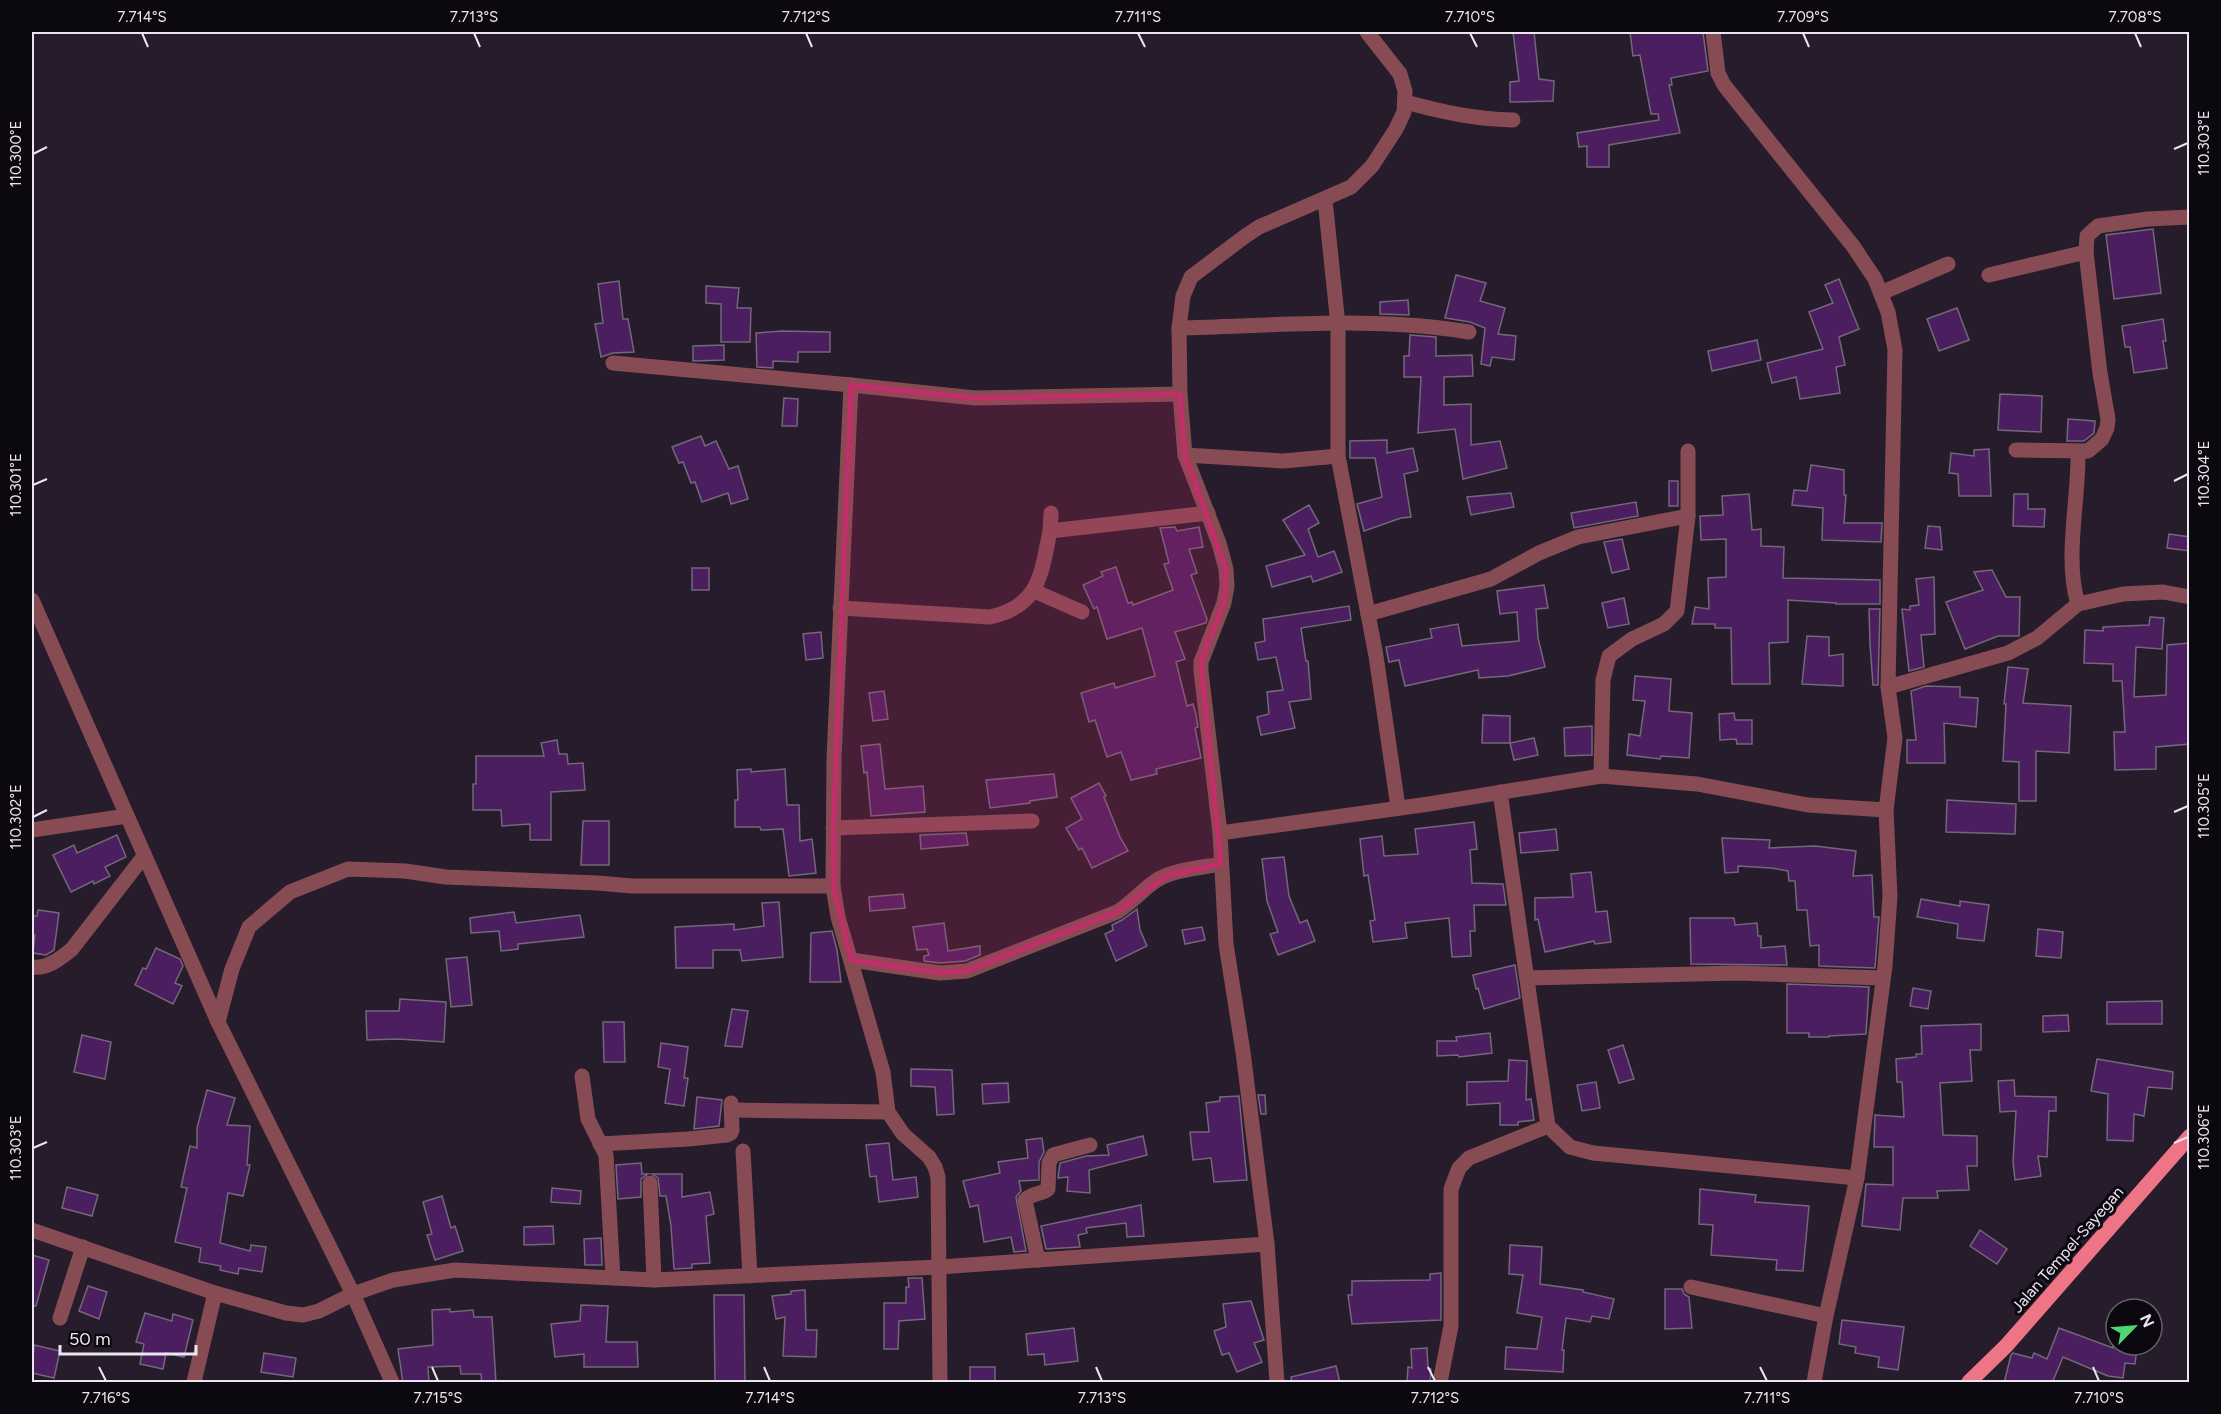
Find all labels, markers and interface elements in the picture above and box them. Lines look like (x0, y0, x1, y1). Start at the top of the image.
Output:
text: 7.714°S (117, 8, 167, 26)
text: 7.713°S (450, 8, 498, 26)
text: 7.712°S (782, 8, 830, 26)
text: 7.711°S (1115, 8, 1161, 26)
text: 7.710°S (1445, 8, 1495, 26)
text: 7.709°S (1777, 8, 1829, 26)
text: 7.708°S (2109, 8, 2161, 26)
text: 110.303°E (2195, 110, 2213, 176)
text: 110.300°E (7, 121, 25, 187)
text: 110.304°E (2195, 441, 2213, 507)
text: 110.301°E (7, 453, 25, 517)
text: 110.305°E (2195, 773, 2213, 839)
text: 110.302°E (7, 784, 25, 850)
text: 110.306°E (2195, 1104, 2213, 1170)
text: 110.303°E (7, 1115, 25, 1181)
street label: Jalan Tempel-Sayegan (2007, 1182, 2127, 1316)
north arrow (2104, 1297, 2164, 1357)
text: N (2136, 1311, 2158, 1330)
scale bar (60, 1318, 196, 1356)
text: 50 m (69, 1328, 111, 1350)
text: 7.716°S (82, 1389, 130, 1407)
text: 7.715°S (414, 1389, 462, 1407)
text: 7.714°S (745, 1389, 795, 1407)
text: 7.713°S (1078, 1389, 1126, 1407)
text: 7.712°S (1411, 1389, 1459, 1407)
text: 7.711°S (1744, 1389, 1790, 1407)
text: 7.710°S (2074, 1389, 2124, 1407)

